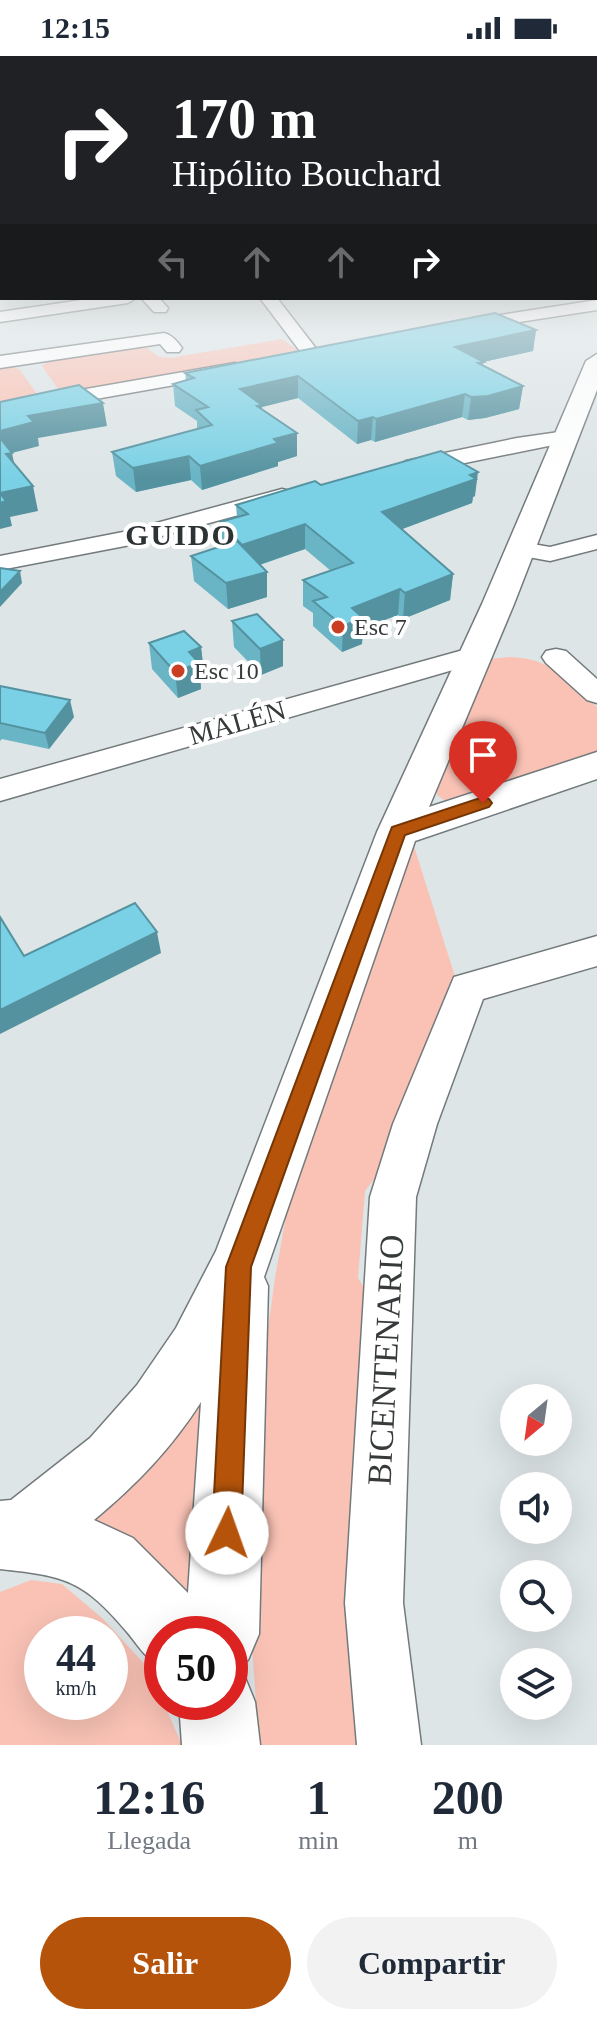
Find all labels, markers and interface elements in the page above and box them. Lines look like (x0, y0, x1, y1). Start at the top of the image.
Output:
text: 12:15 (40, 11, 110, 44)
icon: right (40, 88, 144, 192)
text: 170 m (172, 88, 317, 150)
text: Hipólito Bouchard (172, 154, 441, 194)
icon: left (151, 240, 195, 284)
icon: ahead (235, 240, 279, 284)
icon: ahead (319, 240, 363, 284)
icon: right (403, 240, 447, 284)
district label: GUIDO (125, 518, 237, 551)
place label: Esc 7 (354, 614, 407, 640)
marker: Esc 7 (329, 618, 347, 636)
place label: Esc 10 (194, 658, 259, 684)
marker: Esc 10 (169, 662, 187, 680)
street label: MALÉN (185, 694, 289, 751)
pin (449, 721, 517, 803)
icon: arrive (461, 733, 505, 777)
street label: BICENTENARIO (360, 1234, 411, 1486)
north arrow (500, 1384, 572, 1456)
map controls (500, 1384, 572, 1720)
button: sound (500, 1472, 572, 1544)
position arrow (185, 1491, 269, 1575)
button: search (500, 1560, 572, 1632)
speed limit sign: 50 (144, 1616, 248, 1720)
text: 44 (56, 1635, 96, 1680)
button: layers (500, 1648, 572, 1720)
text: km/h (55, 1677, 97, 1699)
text: 12:16 (93, 1771, 205, 1824)
text: 1 (306, 1771, 330, 1824)
text: 200 (432, 1771, 504, 1824)
text: Llegada (107, 1826, 191, 1855)
text: min (298, 1826, 339, 1855)
text: m (458, 1826, 478, 1855)
button: Salir (40, 1917, 291, 2009)
button: Compartir (307, 1917, 557, 2009)

